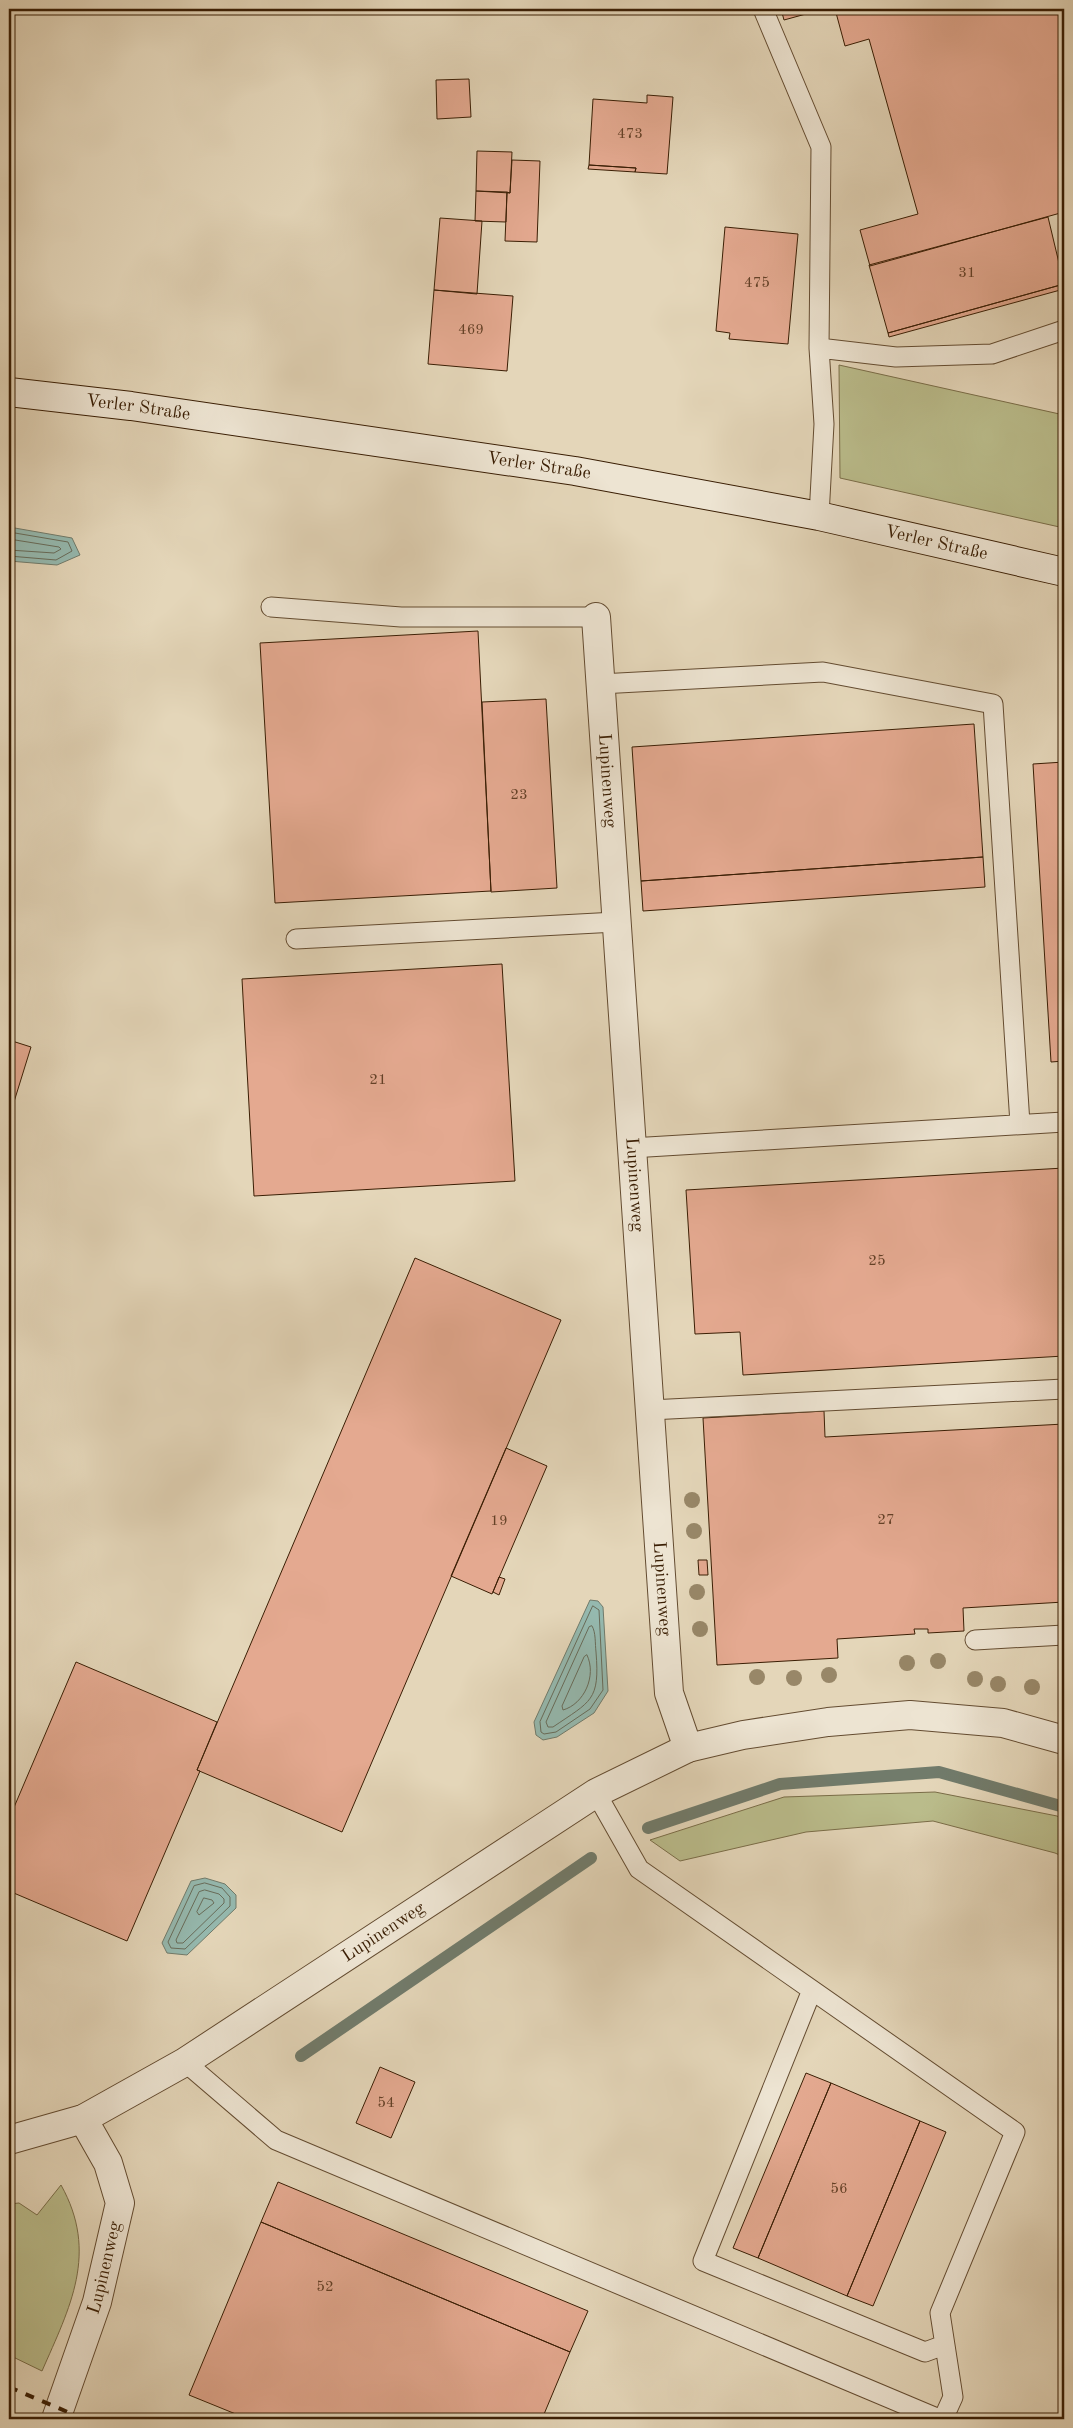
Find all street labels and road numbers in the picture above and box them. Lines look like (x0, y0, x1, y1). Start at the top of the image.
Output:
street label: Verler Straße (85, 392, 191, 424)
street label: Verler Straße (486, 449, 592, 483)
street label: Verler Straße (883, 522, 989, 563)
street label: Lupinenweg (595, 733, 619, 829)
street label: Lupinenweg (622, 1137, 647, 1233)
street label: Lupinenweg (650, 1541, 674, 1637)
street label: Lupinenweg (339, 1898, 428, 1966)
street label: Lupinenweg (84, 2219, 124, 2317)

